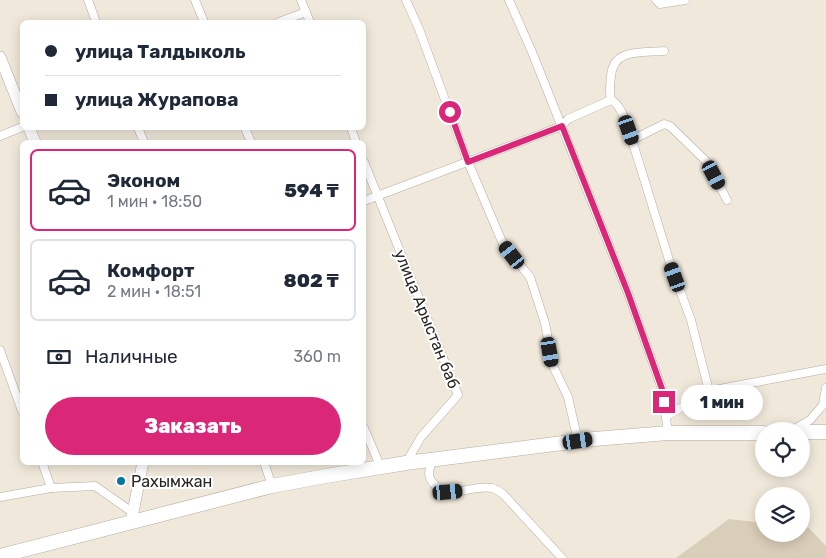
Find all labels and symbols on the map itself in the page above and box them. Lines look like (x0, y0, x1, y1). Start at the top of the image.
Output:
route start (439, 101, 461, 123)
car (617, 113, 640, 147)
car (700, 158, 727, 192)
car (496, 239, 527, 271)
street label: улица Арыстан баб (390, 247, 464, 391)
car (662, 260, 687, 294)
car (540, 336, 559, 368)
callout: 1 мин (682, 384, 764, 420)
route end (653, 391, 675, 413)
car (562, 431, 593, 451)
place label: Рахымжан (131, 472, 212, 491)
marker: Рахымжан (115, 475, 127, 487)
car (432, 483, 463, 501)

